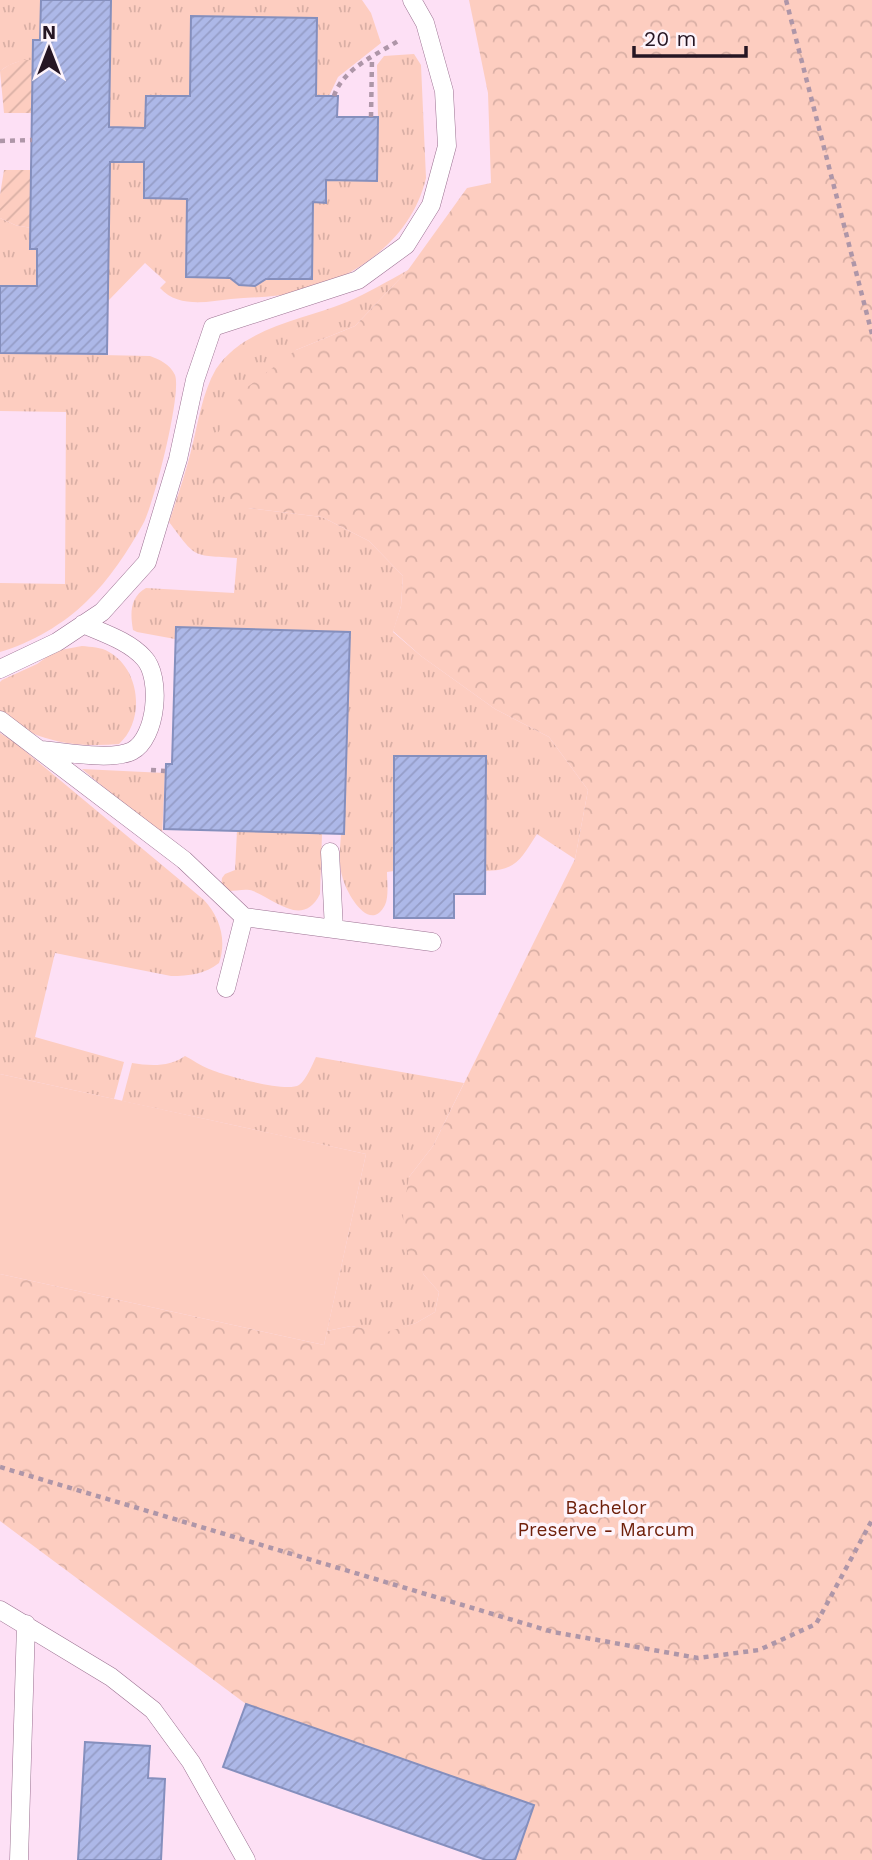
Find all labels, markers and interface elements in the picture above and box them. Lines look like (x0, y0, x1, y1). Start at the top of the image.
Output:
north arrow (14, 14, 84, 84)
scale bar (634, 14, 746, 58)
text: N (42, 21, 56, 44)
text: 20 m (644, 26, 696, 51)
park label: Bachelor Preserve - Marcum (517, 1496, 695, 1541)

